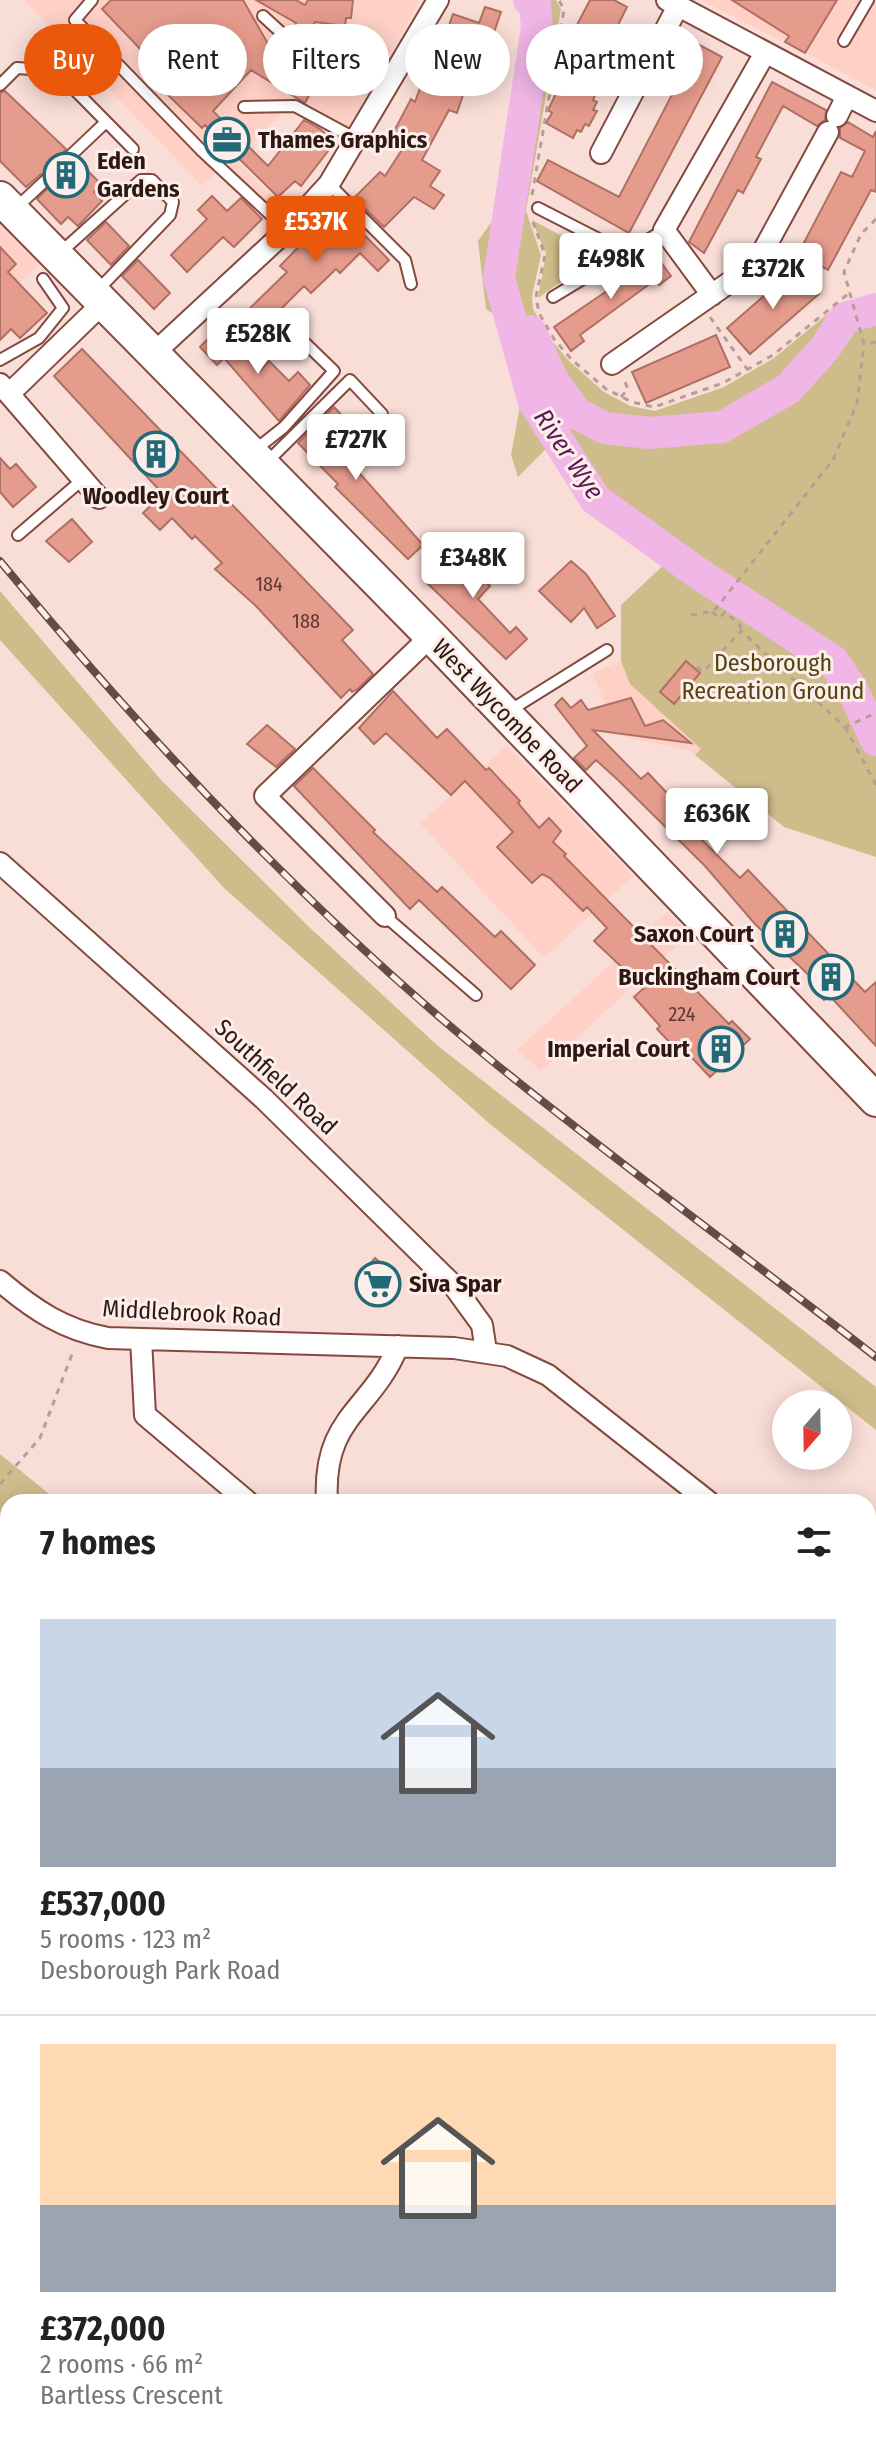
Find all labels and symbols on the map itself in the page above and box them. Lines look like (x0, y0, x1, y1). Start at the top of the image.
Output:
office icon: Thames Graphics (203, 116, 251, 164)
place label: Thames Graphics (258, 126, 428, 154)
place label: Eden Gardens (97, 147, 180, 203)
building icon: Eden Gardens (42, 151, 90, 199)
pin: £537K (260, 196, 372, 264)
pin: £498K (555, 233, 667, 301)
pin: £372K (717, 243, 829, 311)
pin: £528K (202, 308, 314, 376)
water label: River Wye (527, 403, 610, 505)
pin: £727K (300, 414, 412, 482)
building icon: Woodley Court (132, 430, 180, 478)
place label: Woodley Court (83, 482, 230, 510)
pin: £348K (417, 532, 529, 600)
house number: 184 (255, 572, 283, 596)
house number: 188 (292, 609, 320, 633)
street label: West Wycombe Road (426, 633, 588, 799)
park label: Desborough Recreation Ground (682, 649, 864, 705)
pin: £636K (661, 788, 773, 856)
building icon: Saxon Court (761, 910, 809, 958)
place label: Saxon Court (634, 920, 755, 948)
building icon: Buckingham Court (807, 953, 855, 1001)
place label: Buckingham Court (618, 963, 801, 991)
house number: 224 (669, 1002, 696, 1026)
street label: Southfield Road (209, 1013, 343, 1141)
building icon: Imperial Court (697, 1025, 745, 1073)
place label: Imperial Court (547, 1035, 691, 1063)
supermarket icon: Siva Spar (354, 1260, 402, 1308)
place label: Siva Spar (409, 1270, 502, 1298)
street label: Middlebrook Road (102, 1294, 282, 1332)
north arrow (772, 1390, 852, 1470)

